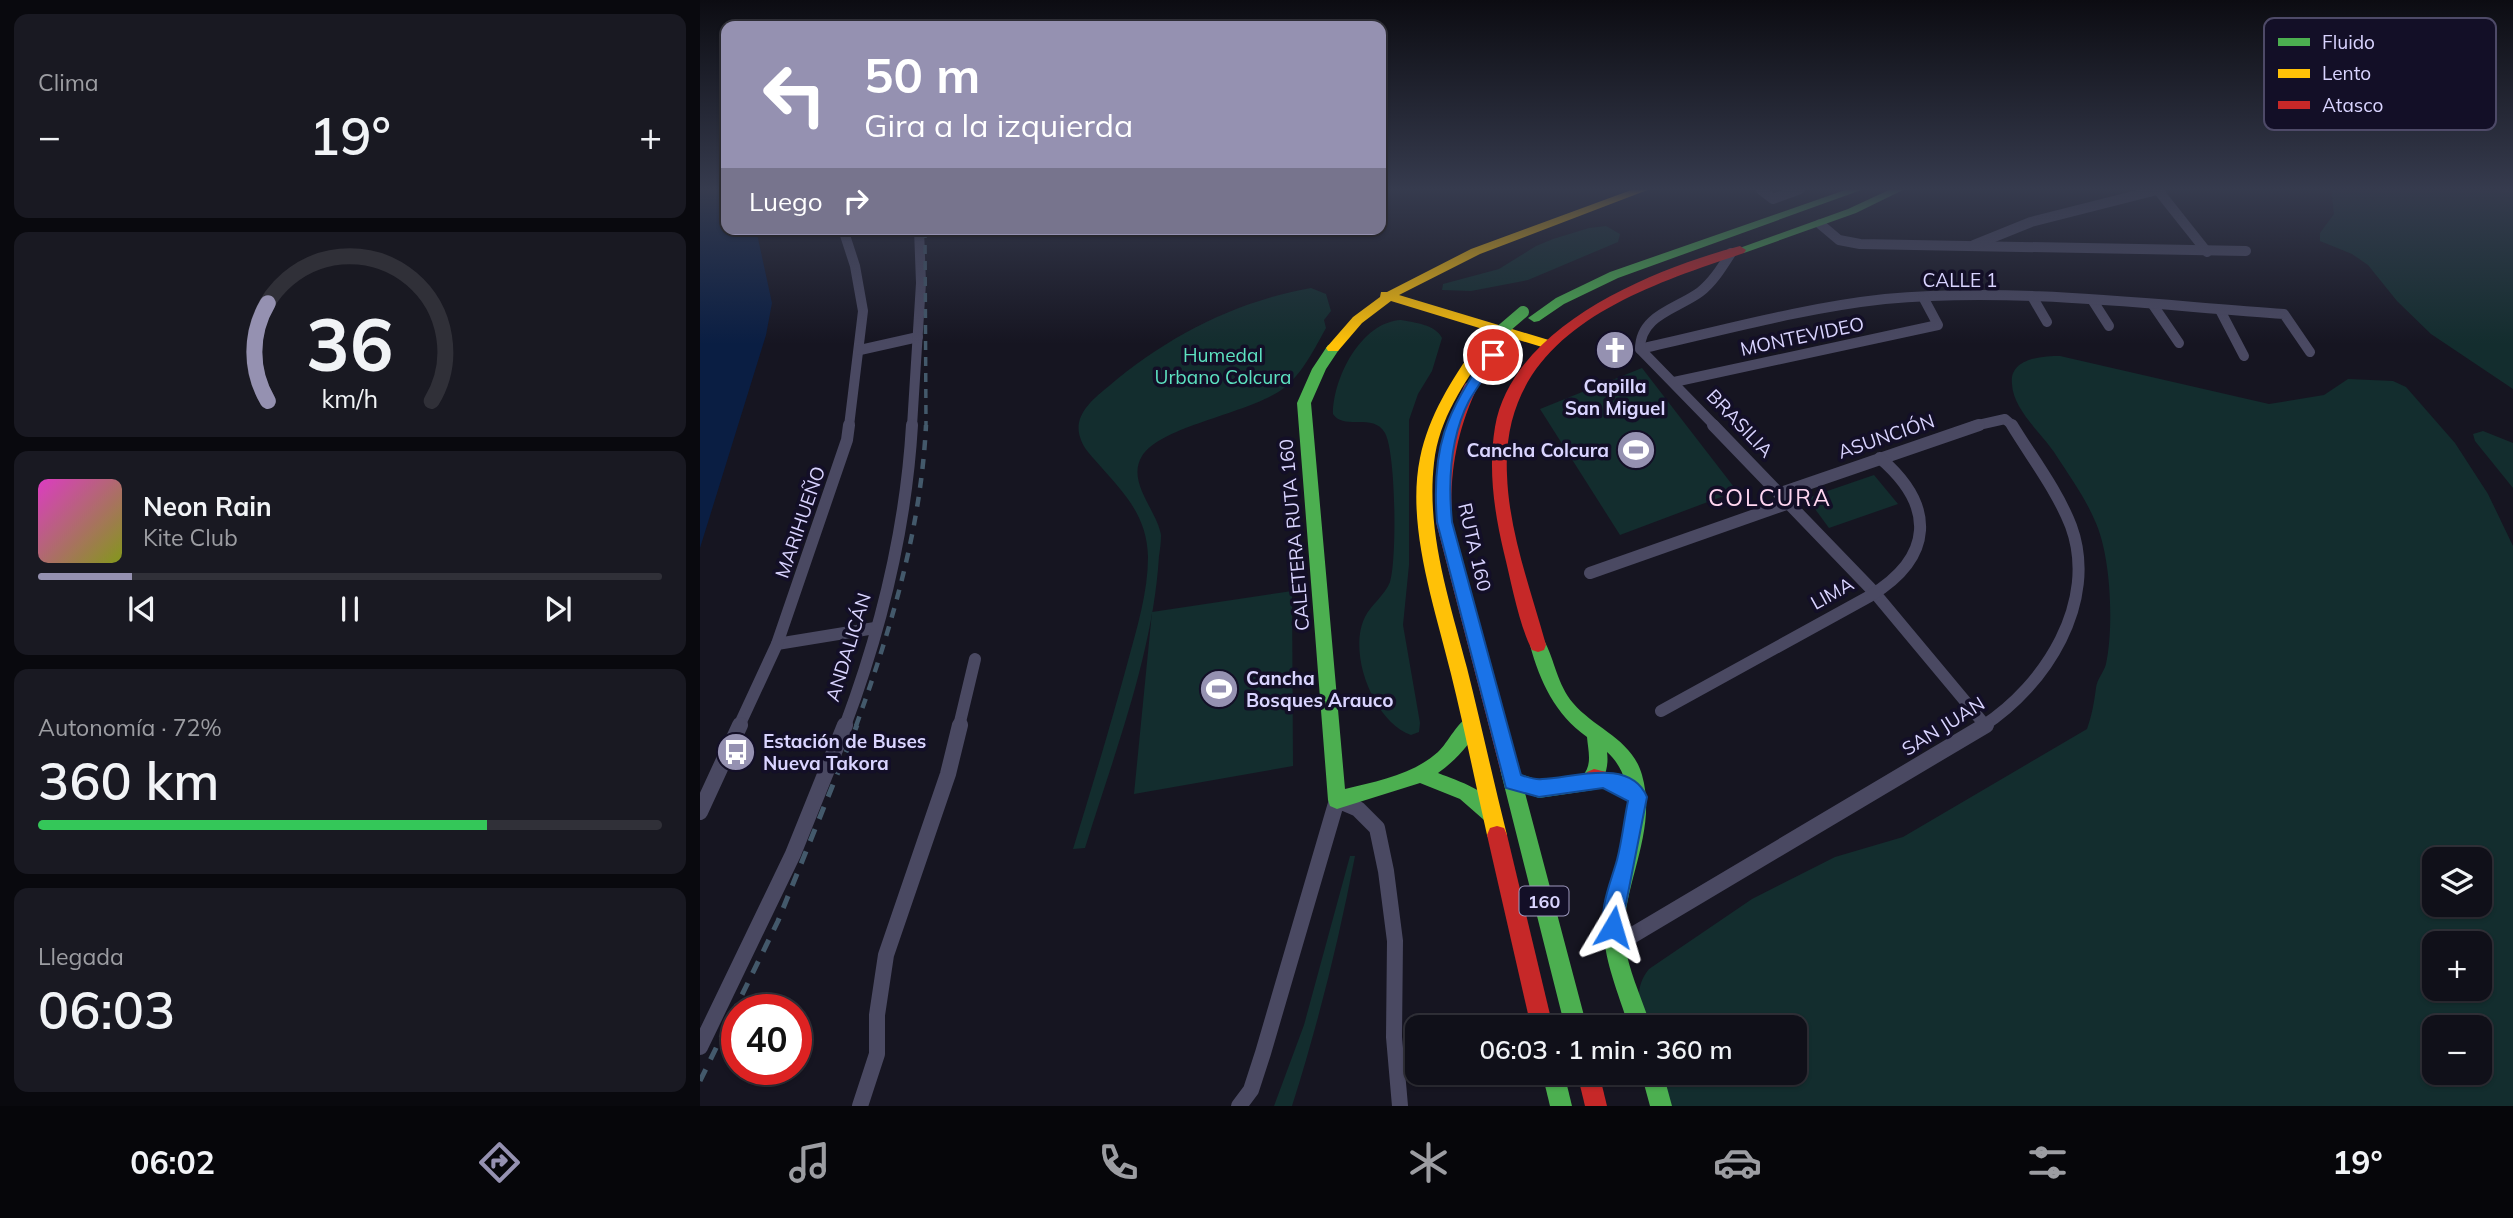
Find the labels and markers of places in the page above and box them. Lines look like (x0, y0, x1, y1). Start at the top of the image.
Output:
pin (1463, 325, 1523, 385)
church icon: Capilla San Miguel (1594, 329, 1636, 371)
place label: Capilla San Miguel (1565, 374, 1665, 420)
sports icon: Cancha Colcura (1615, 429, 1657, 471)
place label: Cancha Colcura (1466, 438, 1609, 462)
place label: Cancha Bosques Arauco (1246, 666, 1393, 712)
sports icon: Cancha Bosques Arauco (1198, 668, 1240, 710)
place label: Estación de Buses Nueva Takora (763, 729, 926, 775)
bus stop icon: Estación de Buses Nueva Takora (715, 731, 757, 773)

